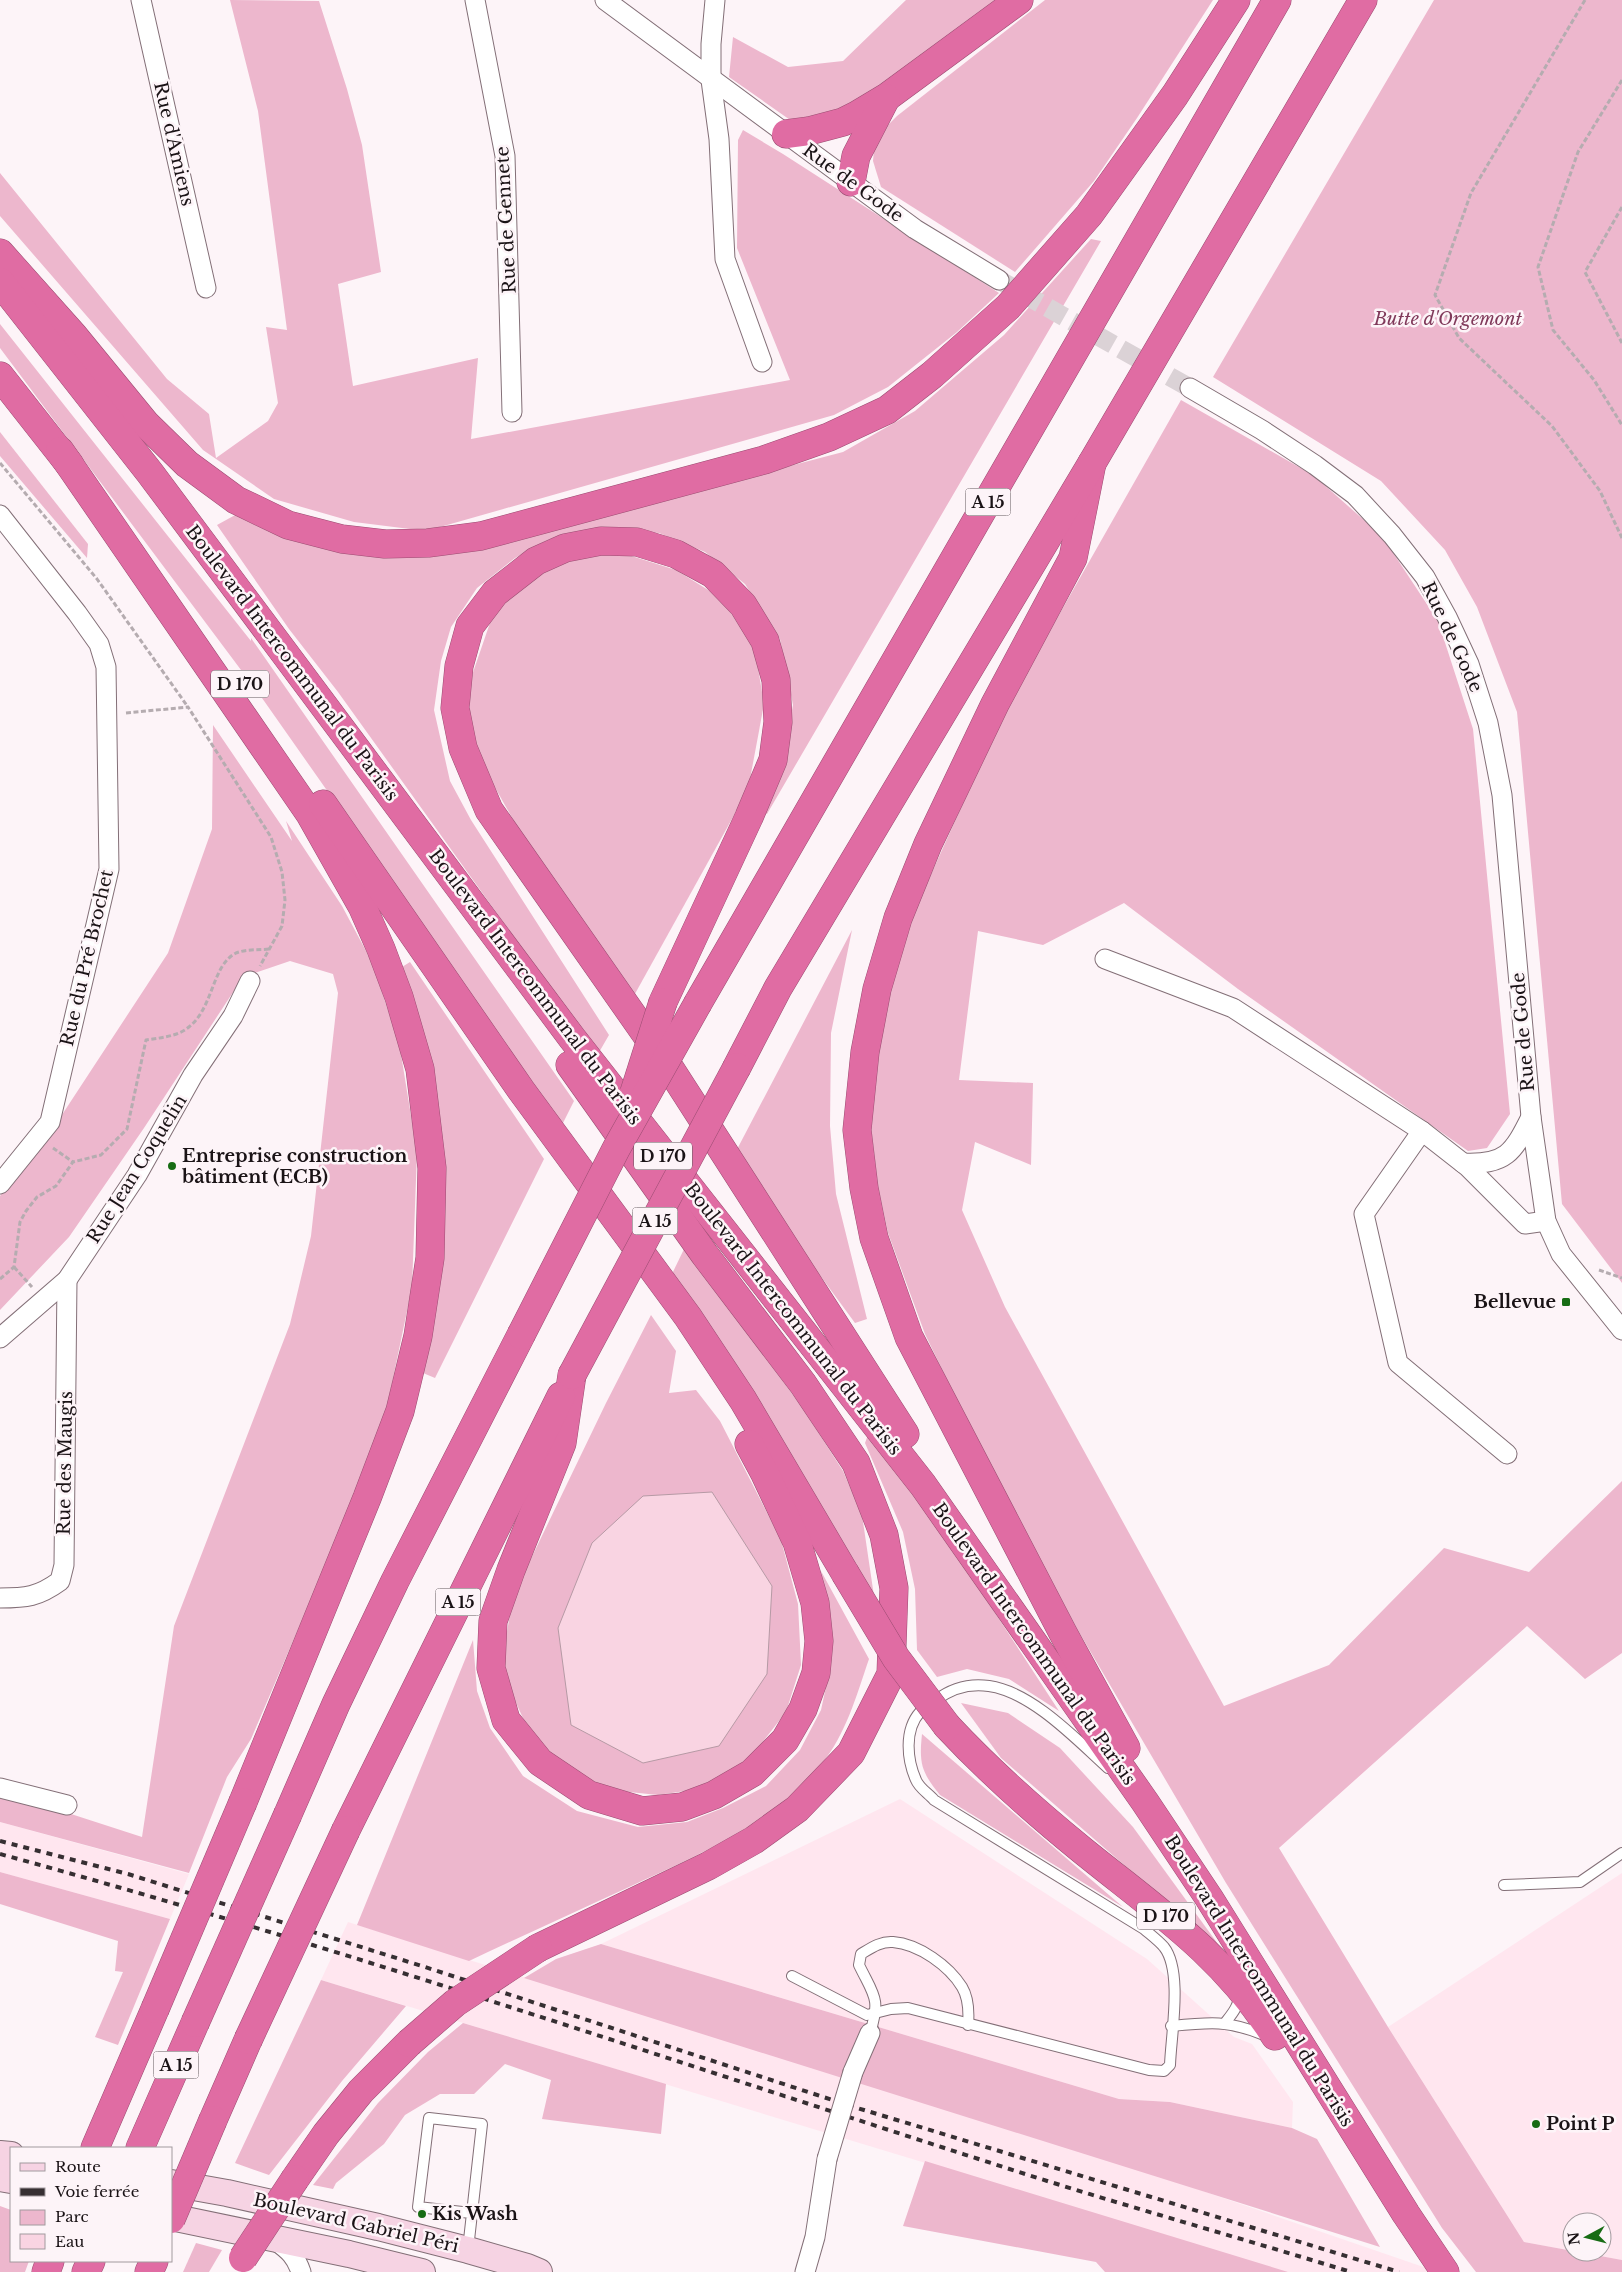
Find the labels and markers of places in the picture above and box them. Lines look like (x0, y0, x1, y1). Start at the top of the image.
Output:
place label: Entreprise construction bâtiment (ECB) (181, 1145, 407, 1188)
marker: Entreprise construction bâtiment (ECB) (166, 1160, 178, 1172)
place label: Bellevue (1474, 1291, 1556, 1313)
marker: Bellevue (1560, 1296, 1572, 1308)
place label: Point P (1546, 2113, 1615, 2135)
marker: Point P (1530, 2118, 1542, 2130)
place label: Kis Wash (432, 2203, 518, 2225)
marker: Kis Wash (416, 2208, 428, 2220)

